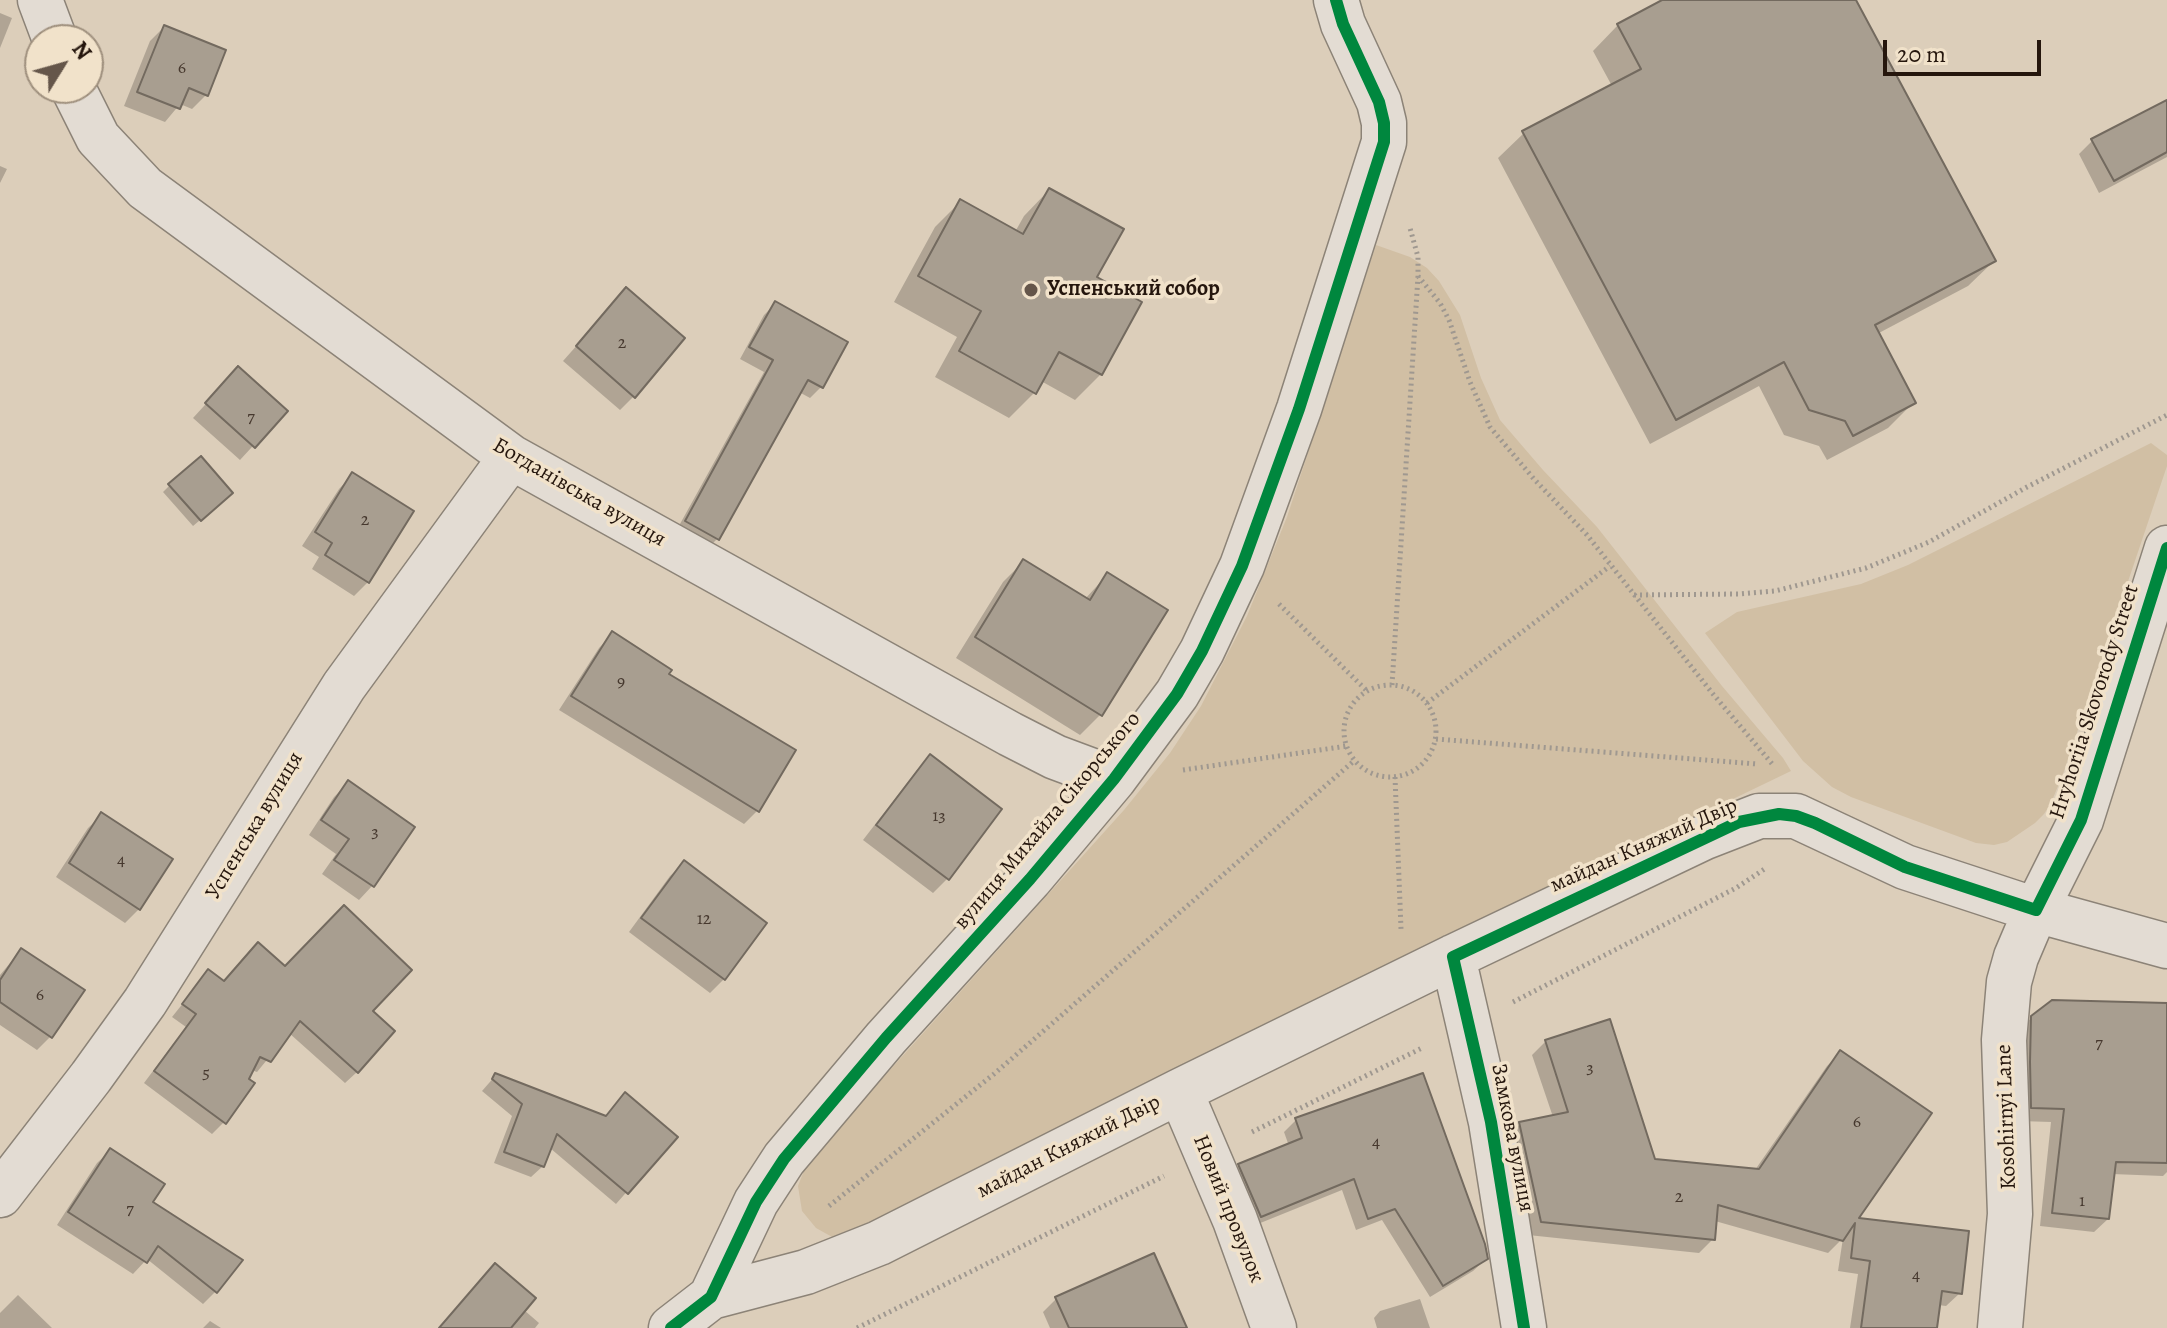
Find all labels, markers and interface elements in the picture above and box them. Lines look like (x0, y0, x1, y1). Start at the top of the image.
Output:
north arrow (24, 24, 104, 104)
scale bar (1887, 24, 2045, 74)
text: N (65, 35, 98, 66)
text: 20 m (1897, 38, 1946, 70)
house number: 6 (178, 58, 186, 80)
place label: Успенський собор (1047, 277, 1220, 303)
marker: Успенський собор (1022, 281, 1040, 299)
house number: 2 (618, 333, 626, 355)
house number: 7 (247, 407, 255, 429)
street label: Богданівська вулиця (488, 433, 670, 553)
house number: 2 (361, 510, 369, 532)
street label: Hryhoriia Skovorody Street (2045, 581, 2145, 823)
house number: 9 (617, 672, 625, 694)
street label: вулиця Михайла Сікорського (949, 707, 1147, 935)
street label: Успенська вулиця (201, 747, 309, 905)
street label: майдан Княжий Двір (1546, 793, 1742, 899)
house number: 13 (932, 806, 946, 828)
house number: 3 (371, 822, 379, 844)
house number: 4 (117, 850, 125, 872)
house number: 12 (697, 909, 711, 931)
house number: 6 (36, 985, 44, 1007)
house number: 7 (2095, 1033, 2103, 1055)
street label: Kosohirnyi Lane (1991, 1044, 2023, 1190)
house number: 3 (1586, 1058, 1594, 1080)
street label: Замкова вулиця (1485, 1062, 1539, 1214)
house number: 5 (202, 1063, 210, 1085)
street label: майдан Княжий Двір (973, 1089, 1165, 1205)
house number: 6 (1853, 1112, 1861, 1134)
street label: Новий провулок (1186, 1131, 1270, 1287)
house number: 4 (1372, 1132, 1380, 1154)
house number: 2 (1675, 1187, 1683, 1209)
house number: 1 (2079, 1191, 2085, 1213)
house number: 7 (126, 1199, 134, 1221)
house number: 4 (1912, 1265, 1920, 1287)

